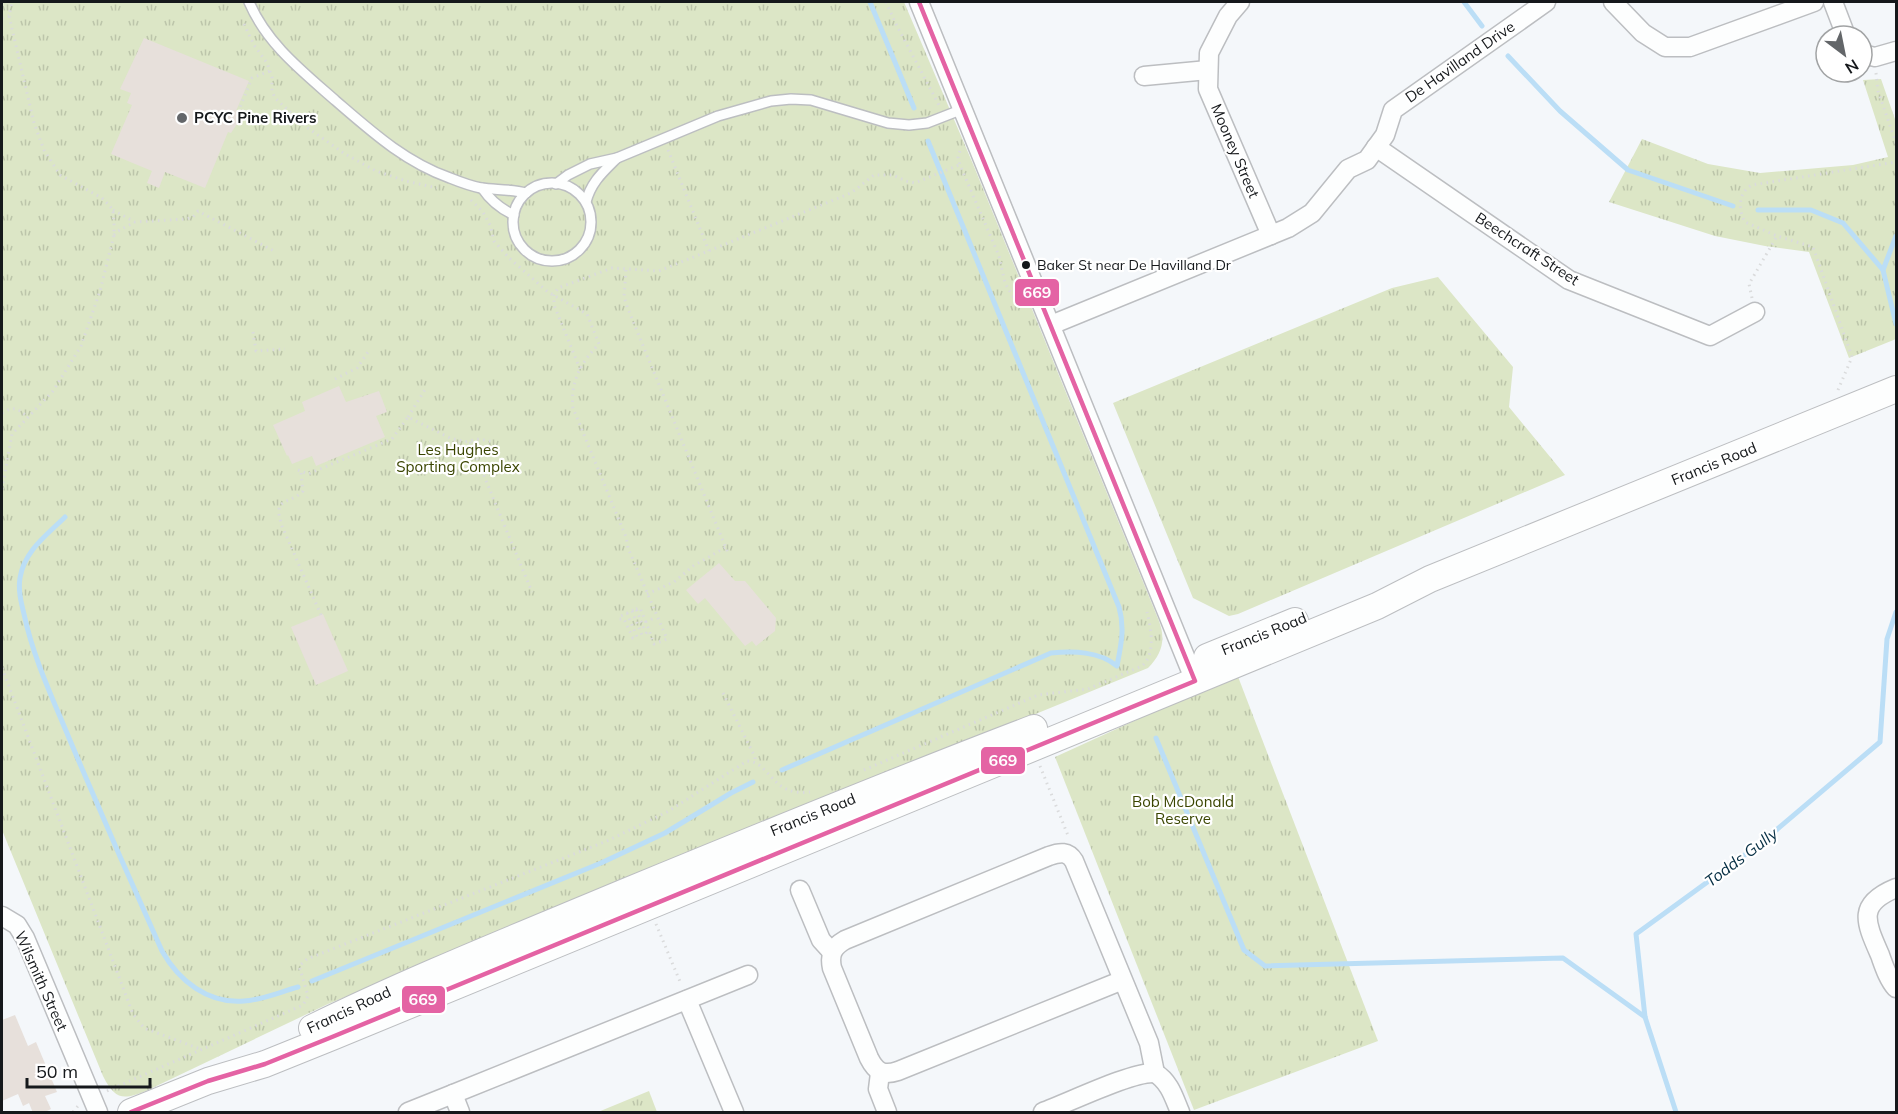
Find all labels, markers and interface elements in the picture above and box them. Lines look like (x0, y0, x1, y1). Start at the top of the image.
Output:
street label: De Havilland Drive (1401, 17, 1518, 106)
north arrow (1814, 24, 1874, 84)
text: N (1842, 55, 1862, 78)
street label: Mooney Street (1207, 101, 1264, 201)
place label: PCYC Pine Rivers (194, 108, 316, 127)
marker: PCYC Pine Rivers (175, 111, 189, 125)
street label: Beechcraft Street (1472, 208, 1583, 289)
place label: Baker St near De Havilland Dr (1037, 256, 1232, 274)
marker: Baker St near De Havilland Dr (1020, 259, 1032, 271)
line badge: 669 (1014, 278, 1060, 307)
text: 669 (1023, 282, 1051, 302)
street label: Francis Road (1668, 438, 1759, 489)
park label: Les Hughes Sporting Complex (396, 440, 520, 476)
street label: Francis Road (1218, 608, 1309, 659)
line badge: 669 (980, 746, 1026, 775)
text: 669 (989, 750, 1017, 770)
street label: Francis Road (767, 789, 858, 840)
park label: Bob McDonald Reserve (1132, 792, 1234, 828)
water label: Todds Gully (1701, 823, 1782, 891)
street label: Wilsmith Street (11, 928, 72, 1034)
street label: Francis Road (304, 982, 394, 1037)
line badge: 669 (401, 985, 446, 1014)
text: 669 (409, 989, 437, 1009)
scale bar (27, 1051, 150, 1089)
text: 50 m (36, 1060, 78, 1083)

